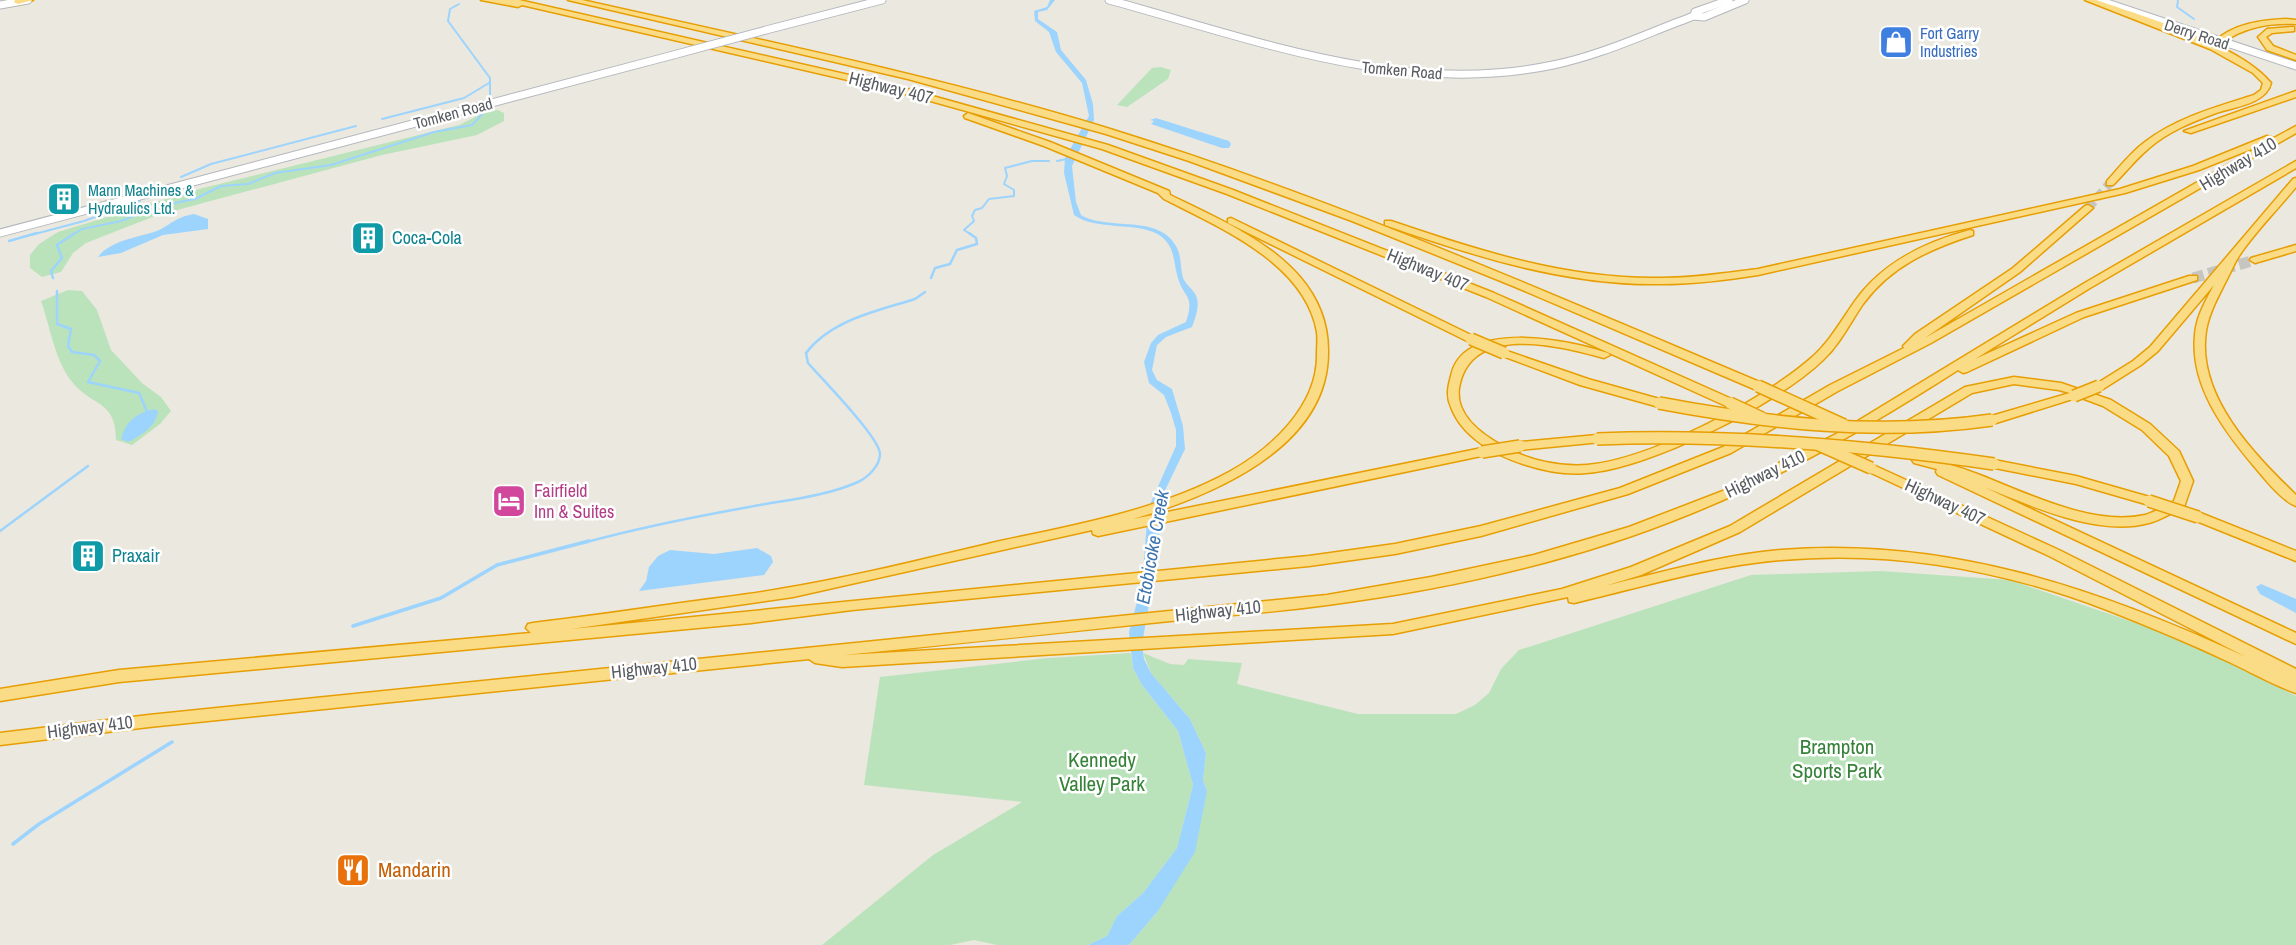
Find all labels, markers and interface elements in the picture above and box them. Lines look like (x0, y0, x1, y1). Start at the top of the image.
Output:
street label: Derry Road (2162, 13, 2232, 55)
place label: Fort Garry Industries (1920, 22, 1980, 62)
shop icon: Fort Garry Industries (1877, 23, 1915, 61)
street label: Tomken Road (1361, 56, 1443, 84)
street label: Highway 407 (846, 65, 936, 110)
street label: Tomken Road (411, 92, 495, 134)
street label: Highway 410 (2194, 131, 2281, 196)
place label: Mann Machines & Hydraulics Ltd. (88, 179, 194, 219)
building icon: Mann Machines & Hydraulics Ltd. (45, 180, 83, 218)
building icon: Coca-Cola (349, 219, 387, 257)
place label: Coca-Cola (392, 225, 462, 250)
street label: Highway 407 (1384, 242, 1473, 297)
street label: Highway 410 (1721, 443, 1809, 504)
street label: Highway 407 (1901, 472, 1990, 531)
place label: Fairfield Inn & Suites (534, 478, 614, 524)
hotel icon: Fairfield Inn & Suites (490, 482, 528, 520)
water label: Etobicoke Creek (1129, 487, 1175, 606)
building icon: Praxair (69, 537, 107, 575)
place label: Praxair (112, 543, 160, 568)
street label: Highway 410 (1174, 594, 1262, 627)
street label: Highway 410 (610, 651, 698, 684)
street label: Highway 410 (46, 709, 134, 744)
park label: Brampton Sports Park (1792, 732, 1882, 785)
park label: Kennedy Valley Park (1059, 745, 1145, 798)
restaurant icon: Mandarin (334, 851, 372, 889)
place label: Mandarin (378, 855, 451, 884)

